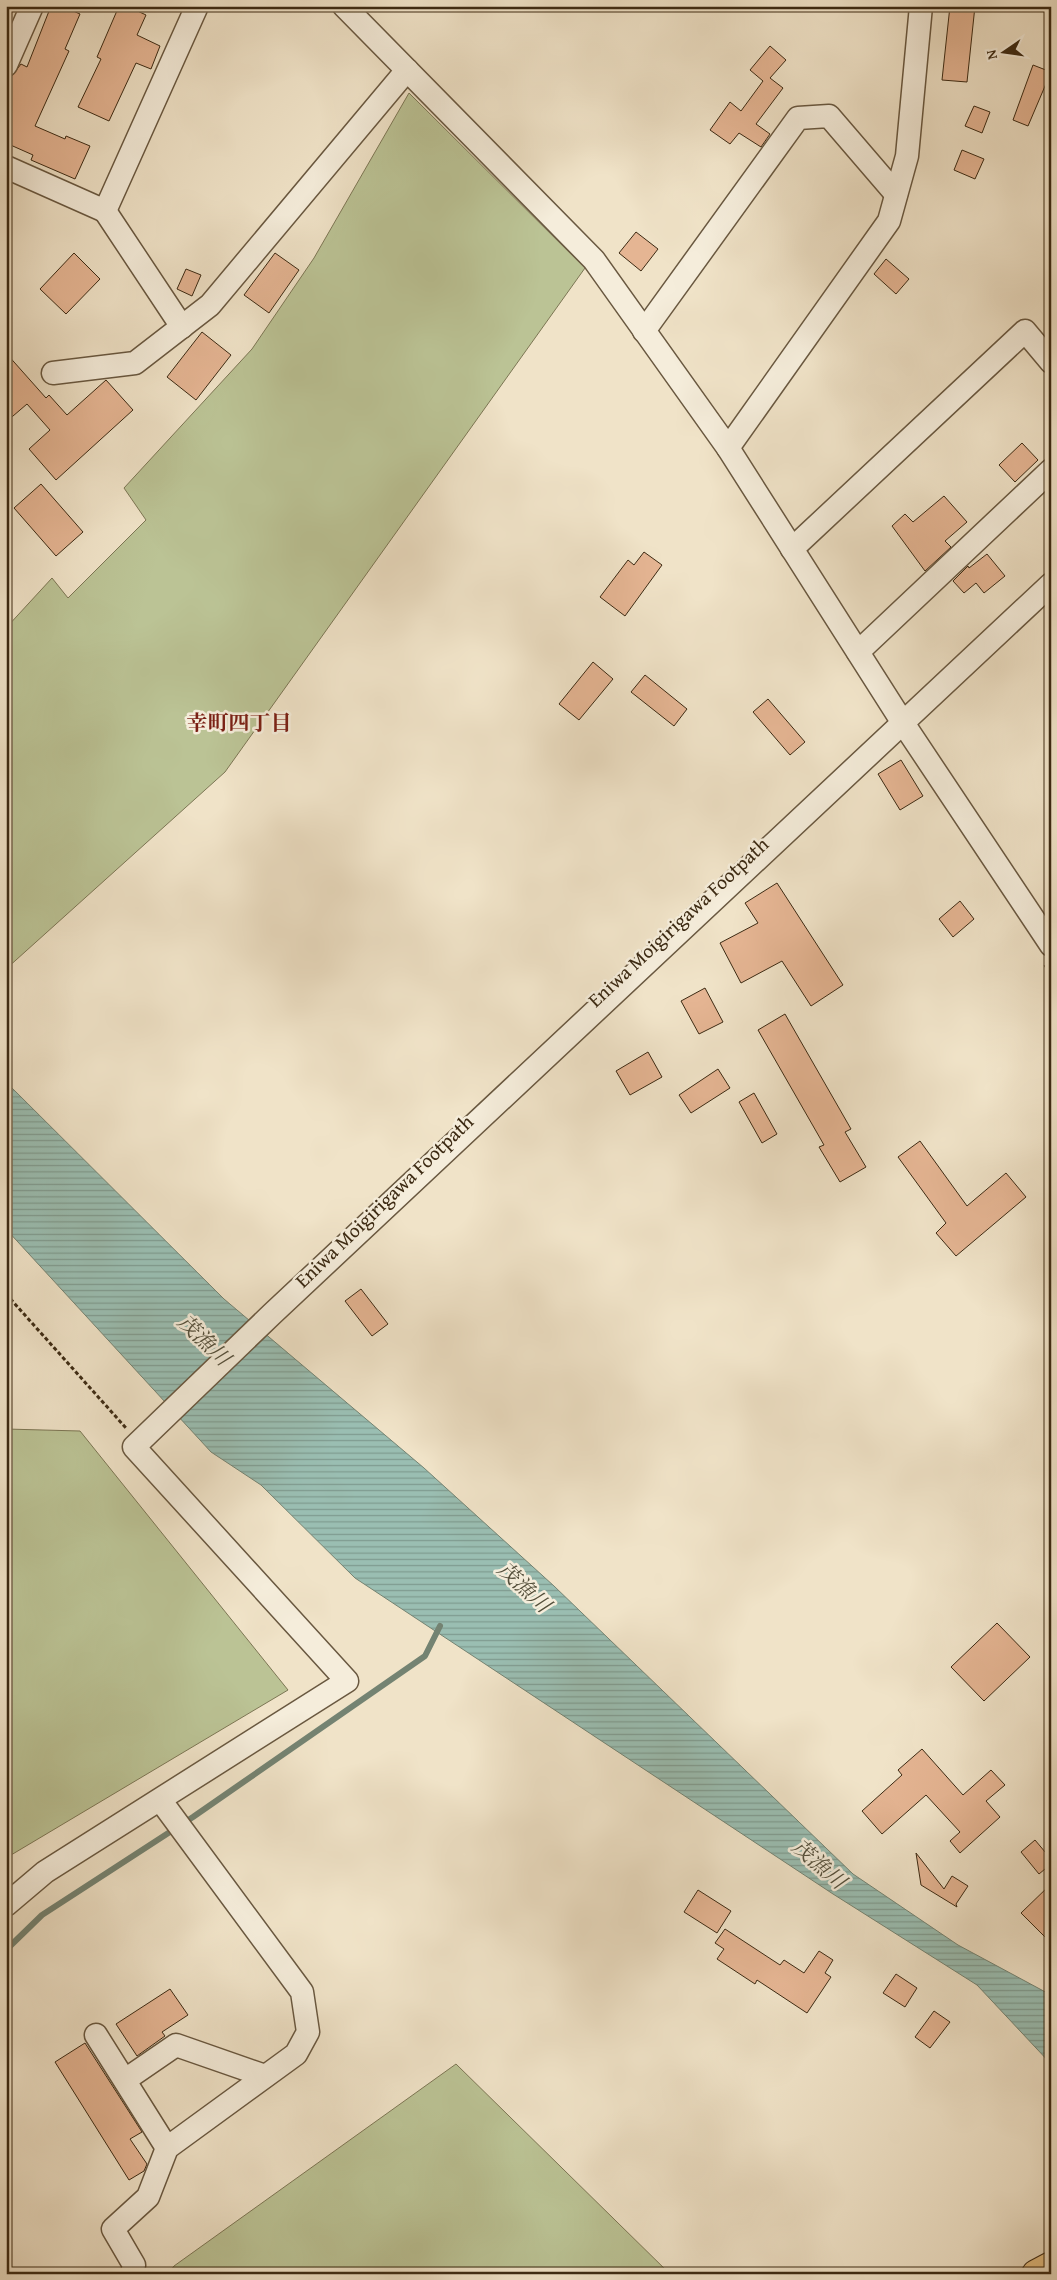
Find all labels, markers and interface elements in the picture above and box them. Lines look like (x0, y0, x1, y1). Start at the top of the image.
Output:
north arrow (980, 28, 1030, 78)
text: N (980, 47, 1002, 62)
district label: 幸町四丁目 (187, 707, 292, 738)
street label: Eniwa Moigirigawa Footpath (581, 830, 775, 1013)
street label: Eniwa Moigirigawa Footpath (288, 1107, 479, 1294)
water label: 茂漁川 (171, 1307, 239, 1374)
water label: 茂漁川 (491, 1554, 559, 1621)
water label: 茂漁川 (785, 1831, 855, 1897)

